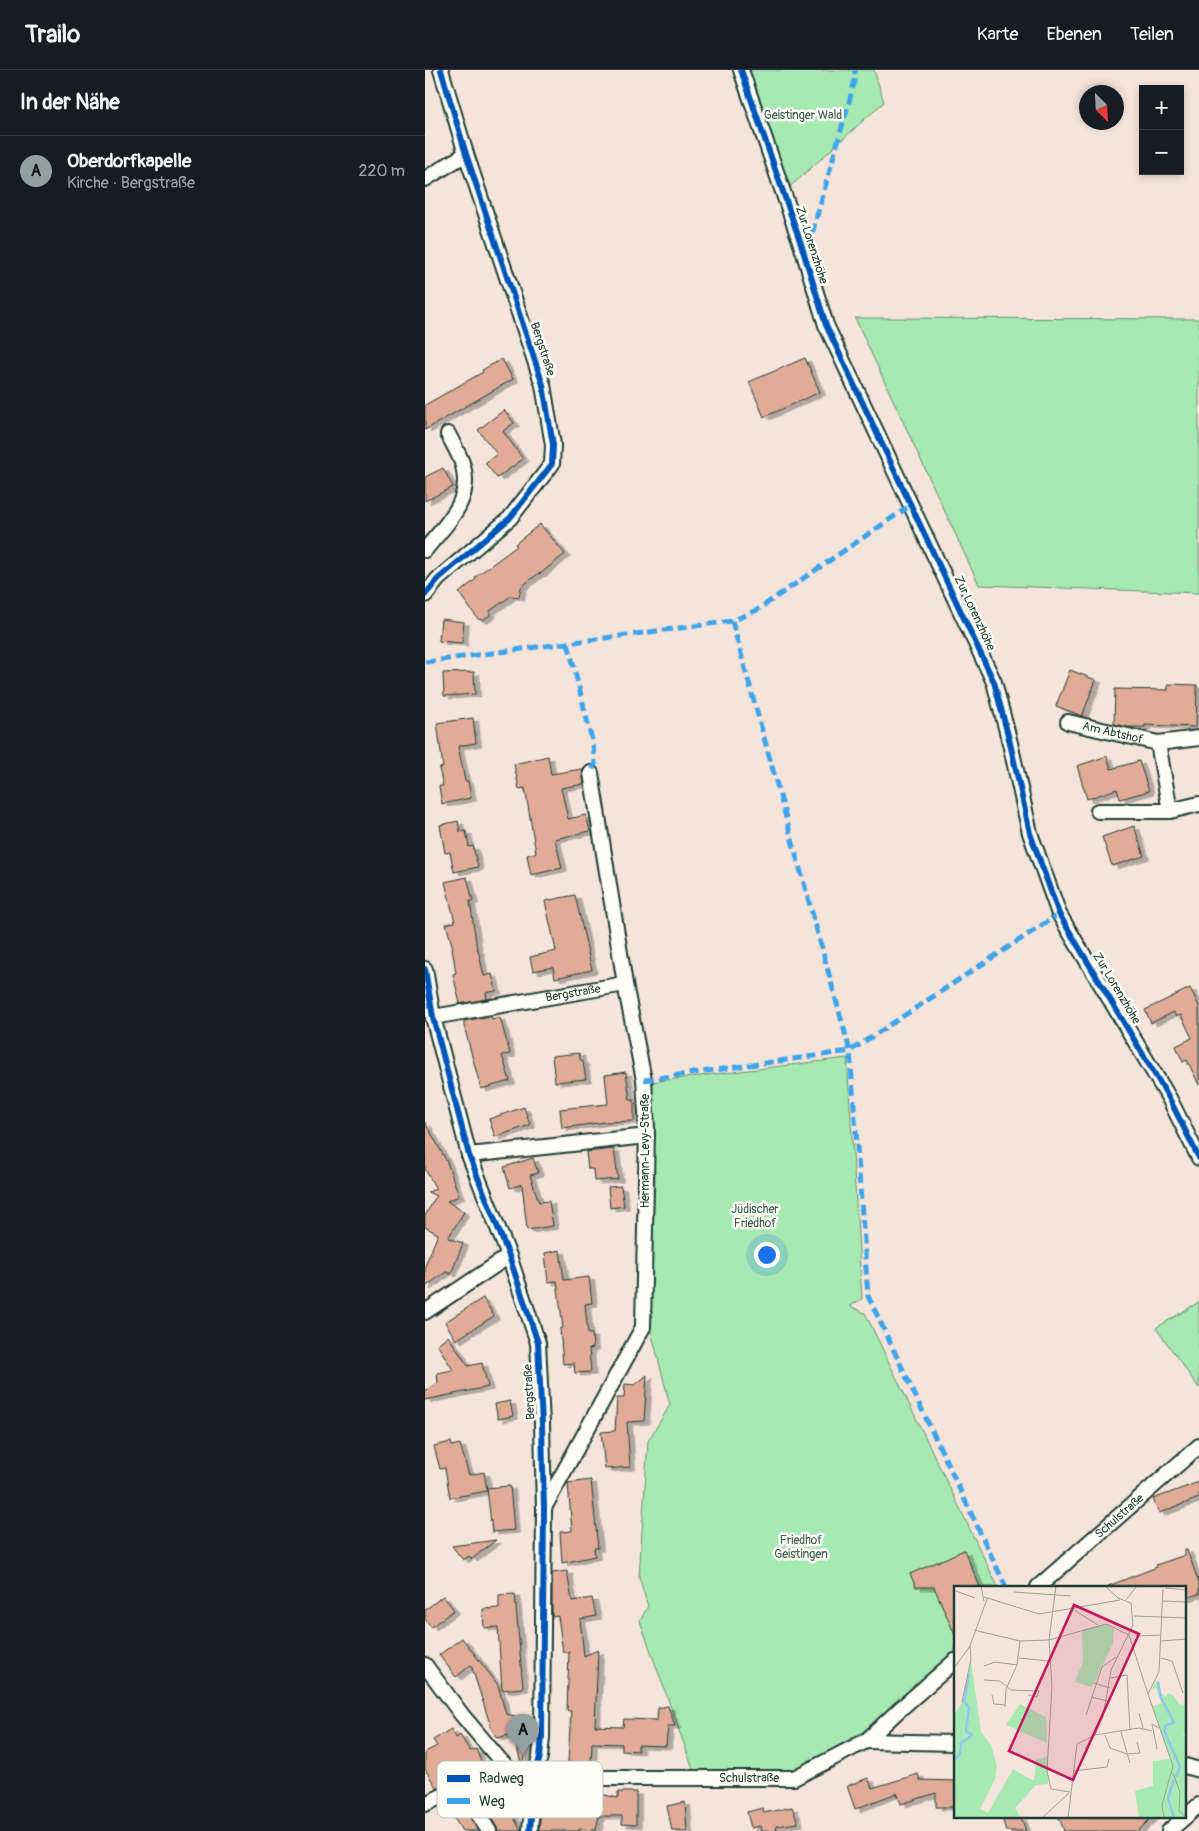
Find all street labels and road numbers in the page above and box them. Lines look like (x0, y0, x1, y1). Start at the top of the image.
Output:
street label: Zur Lorenzhöhe (792, 204, 831, 286)
street label: Bergstraße (527, 320, 558, 378)
street label: Zur Lorenzhöhe (951, 573, 998, 653)
street label: Am Abtshof (1081, 719, 1145, 747)
street label: Zur Lorenzhöhe (1089, 950, 1144, 1027)
street label: Bergstraße (544, 981, 602, 1006)
street label: Hermann-Levy-Straße (638, 1094, 653, 1208)
street label: Bergstraße (521, 1364, 538, 1420)
street label: Schulstraße (1092, 1491, 1147, 1542)
street label: Schulstraße (719, 1771, 779, 1786)

